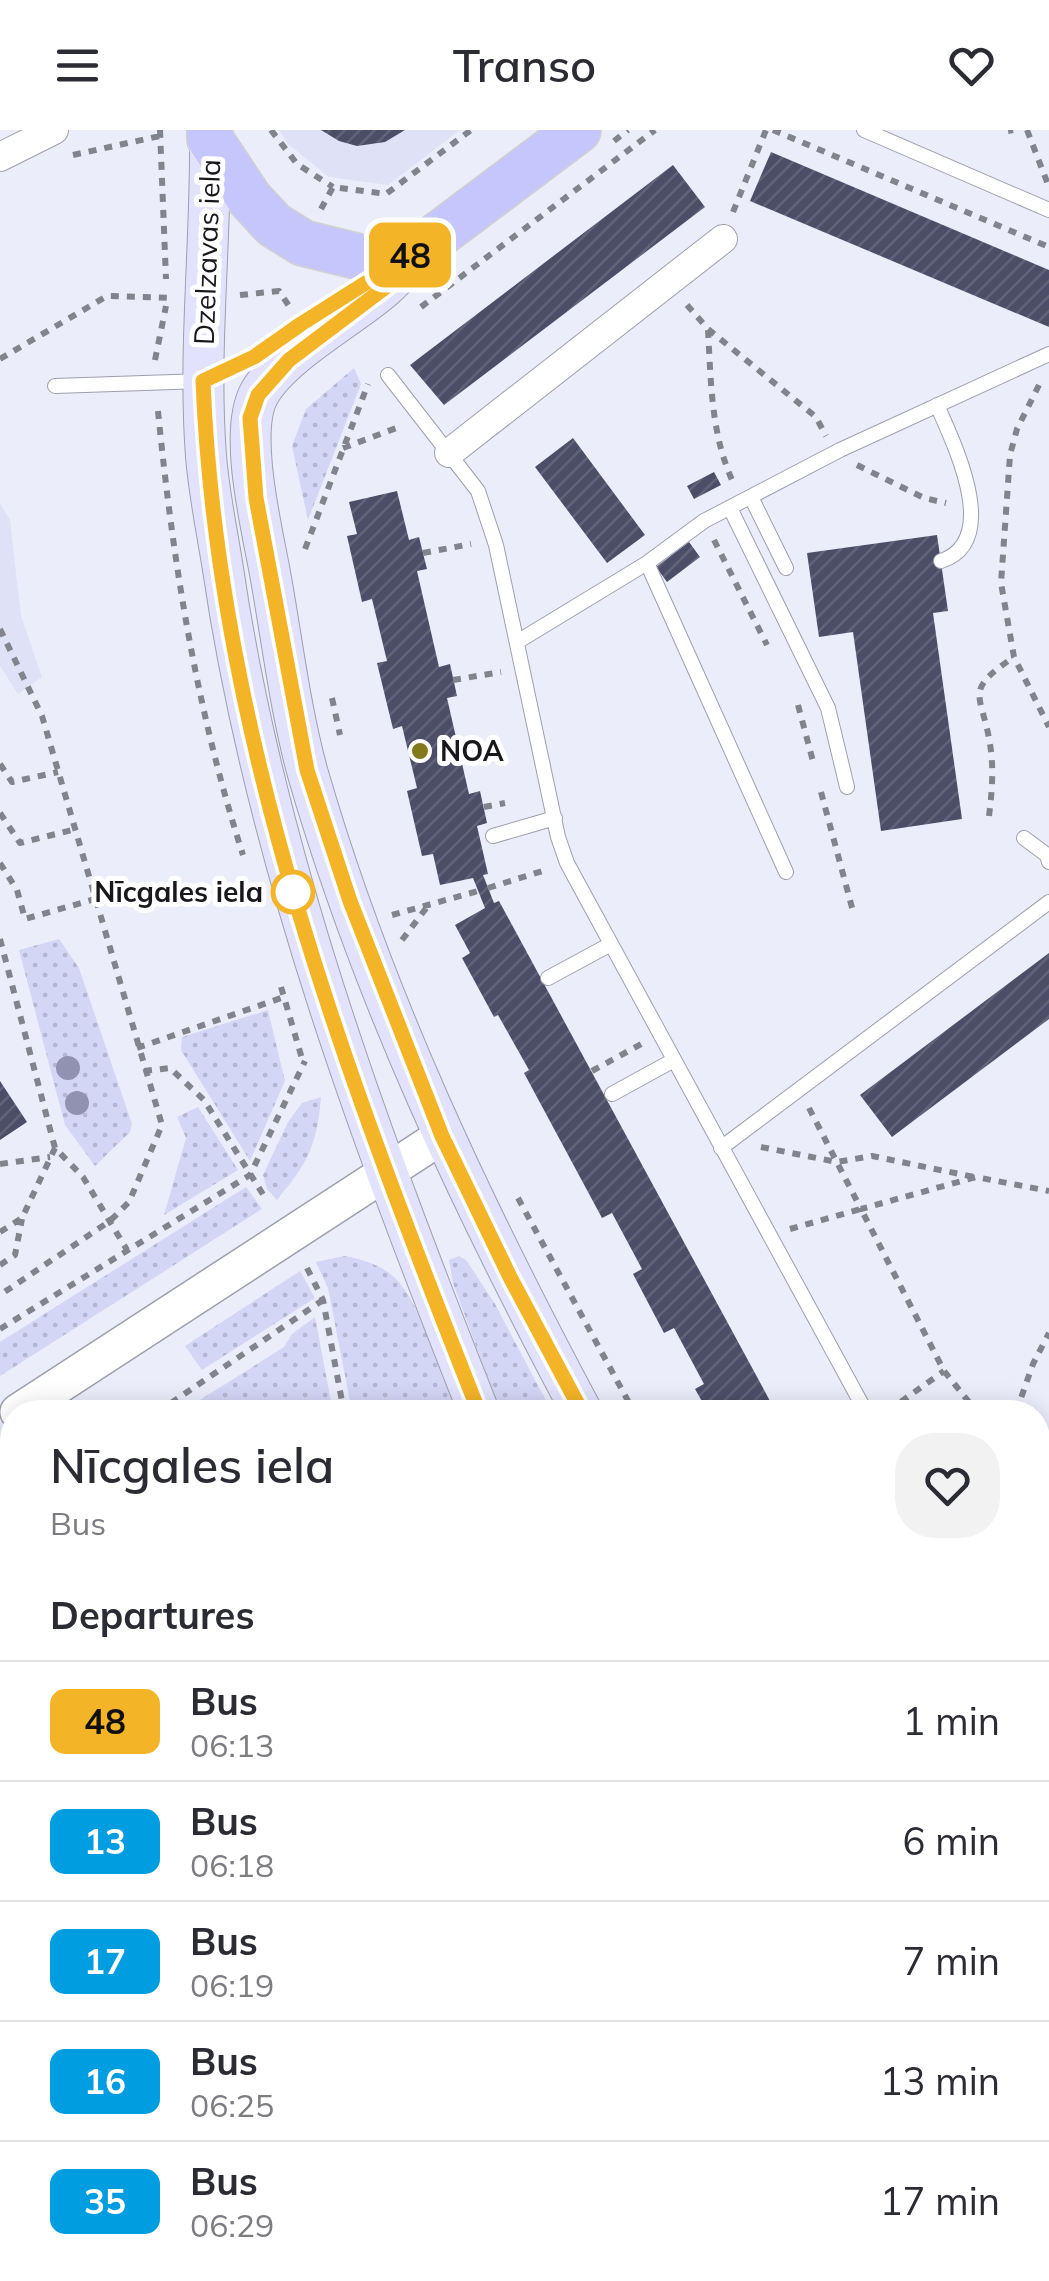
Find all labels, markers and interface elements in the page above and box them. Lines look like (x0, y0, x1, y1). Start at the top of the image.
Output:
text: Transo (453, 37, 596, 93)
icon: menu (50, 38, 105, 93)
icon: heart (944, 38, 999, 93)
street label: Dzelzavas iela (186, 158, 227, 346)
line badge: 48 (365, 222, 455, 288)
text: 48 (389, 233, 431, 277)
place label: NOA (440, 733, 504, 768)
marker: NOA (409, 740, 431, 762)
marker: Nīcgales iela (272, 871, 314, 913)
place label: Nīcgales iela (94, 874, 263, 909)
button: heart (895, 1433, 1000, 1538)
text: Nīcgales iela (50, 1435, 334, 1495)
text: Bus (50, 1503, 106, 1543)
text: Departures (50, 1591, 254, 1639)
text: Bus (190, 1677, 258, 1725)
text: 1 min (903, 1697, 1000, 1745)
text: 48 (84, 1699, 126, 1743)
text: 06:13 (190, 1725, 274, 1765)
text: Bus (190, 1797, 258, 1845)
text: 6 min (903, 1817, 1000, 1865)
text: 13 (84, 1819, 126, 1863)
text: 06:18 (190, 1845, 274, 1885)
text: Bus (190, 1917, 258, 1965)
text: 7 min (903, 1937, 1000, 1985)
text: 17 (84, 1939, 126, 1983)
text: 06:19 (190, 1965, 274, 2005)
text: Bus (190, 2037, 258, 2085)
text: 13 min (880, 2057, 1000, 2105)
text: 16 (84, 2059, 126, 2103)
text: 06:25 (190, 2085, 274, 2125)
text: Bus (190, 2157, 258, 2205)
text: 17 min (880, 2177, 1000, 2225)
text: 35 (84, 2179, 126, 2223)
text: 06:29 (190, 2205, 274, 2245)

